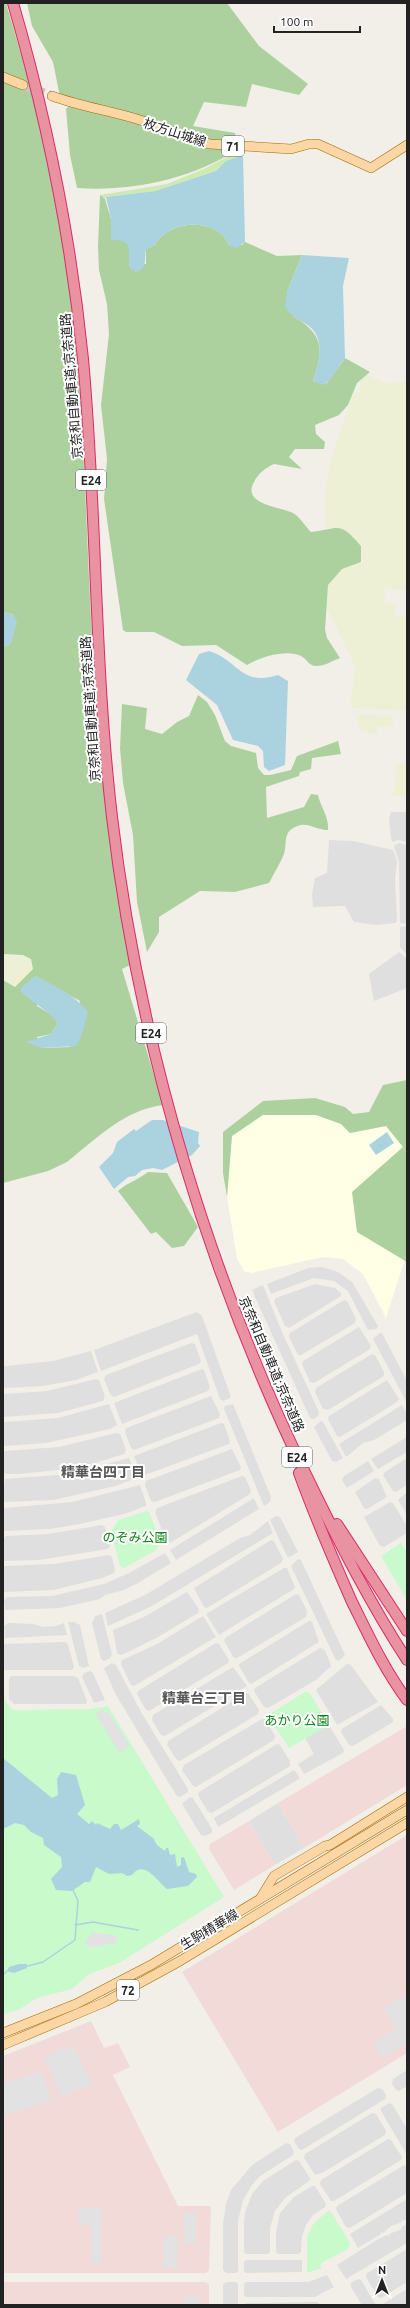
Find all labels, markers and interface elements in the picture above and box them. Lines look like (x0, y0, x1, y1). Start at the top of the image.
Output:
scale bar (274, 8, 360, 34)
text: 100 m (280, 15, 313, 28)
street label: 枚方山城線 (142, 115, 208, 149)
road number: 71 (222, 136, 244, 156)
street label: 京奈和自動車道;京奈道路 (58, 313, 84, 459)
road number: E24 (76, 470, 106, 490)
street label: 京奈和自動車道;京奈道路 (78, 636, 102, 782)
road number: E24 (136, 1023, 166, 1043)
street label: 京奈和自動車道;京奈道路 (237, 1294, 307, 1434)
road number: E24 (282, 1447, 312, 1467)
district label: 精華台四丁目 (61, 1464, 145, 1480)
park label: のぞみ公園 (102, 1530, 168, 1544)
district label: 精華台三丁目 (162, 1690, 246, 1706)
park label: あかり公園 (264, 1713, 330, 1727)
street label: 生駒精華線 (178, 1906, 240, 1952)
road number: 72 (117, 1980, 139, 2000)
north arrow (362, 2260, 402, 2300)
text: N (378, 2264, 386, 2276)

